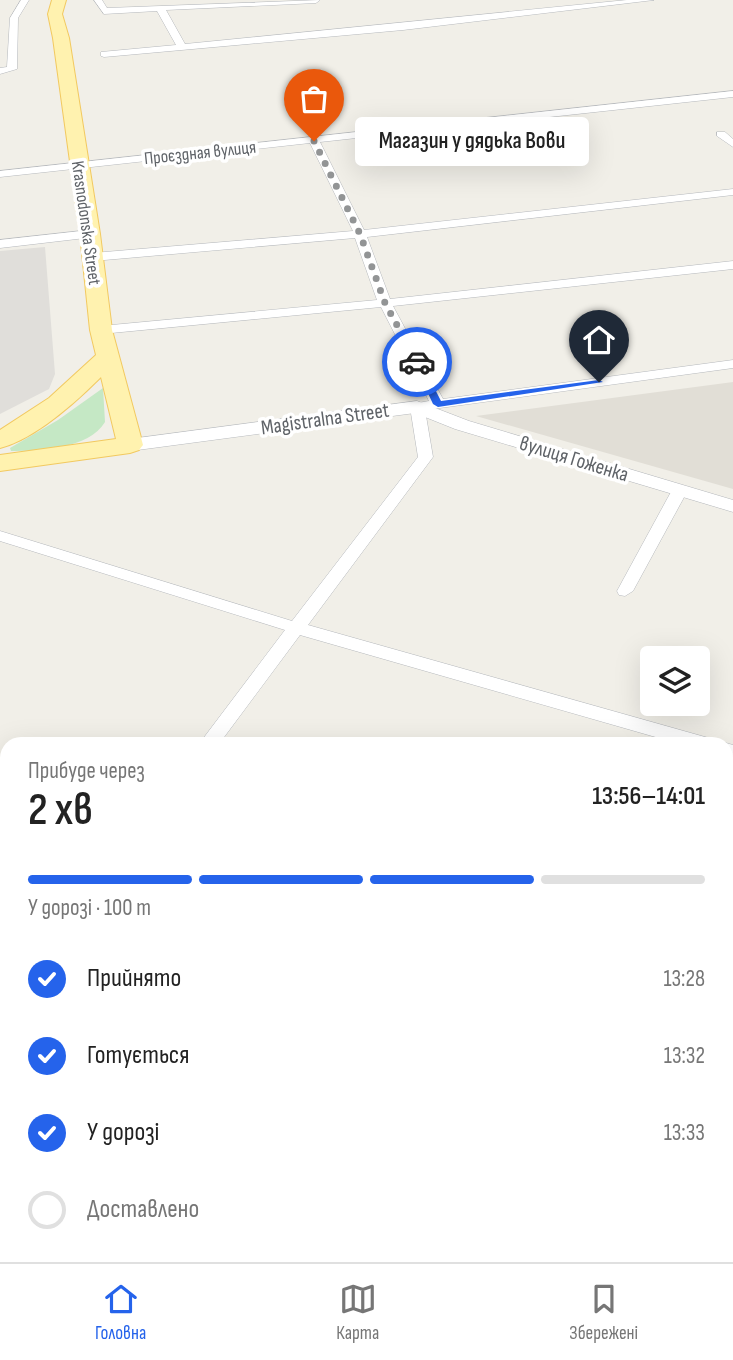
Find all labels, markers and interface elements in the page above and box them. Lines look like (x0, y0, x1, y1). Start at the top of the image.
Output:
pin (284, 69, 344, 141)
icon: bag (295, 80, 333, 118)
callout: Магазин у дядька Вови (356, 116, 590, 166)
text: Магазин у дядька Вови (379, 127, 565, 155)
street label: Проєздная вулиця (143, 137, 257, 169)
street label: Krasnodonska Street (67, 160, 105, 287)
pin (569, 310, 629, 382)
icon: home (580, 321, 618, 359)
courier (382, 327, 452, 397)
icon: car (398, 343, 436, 381)
street label: Magistralna Street (259, 398, 391, 440)
street label: вулиця Гоженка (517, 431, 631, 487)
map controls (640, 646, 710, 716)
button: layers (640, 646, 710, 716)
text: Прибуде через (28, 757, 145, 785)
text: 13:56–14:01 (592, 781, 705, 812)
text: 2 хв (28, 783, 93, 838)
text: У дорозі · 100 m (28, 894, 151, 922)
icon: check (28, 960, 66, 998)
text: Прийнято (87, 963, 181, 994)
text: 13:28 (663, 965, 705, 993)
icon: check (28, 1037, 66, 1075)
text: Готується (87, 1040, 189, 1071)
text: 13:32 (664, 1042, 705, 1070)
icon: check (28, 1114, 66, 1152)
text: У дорозі (87, 1117, 159, 1148)
text: 13:33 (664, 1119, 705, 1147)
text: Доставлено (87, 1194, 199, 1225)
tab: Головна (95, 1280, 146, 1345)
tab: Карта (336, 1280, 379, 1345)
tab: Збережені (569, 1280, 638, 1345)

